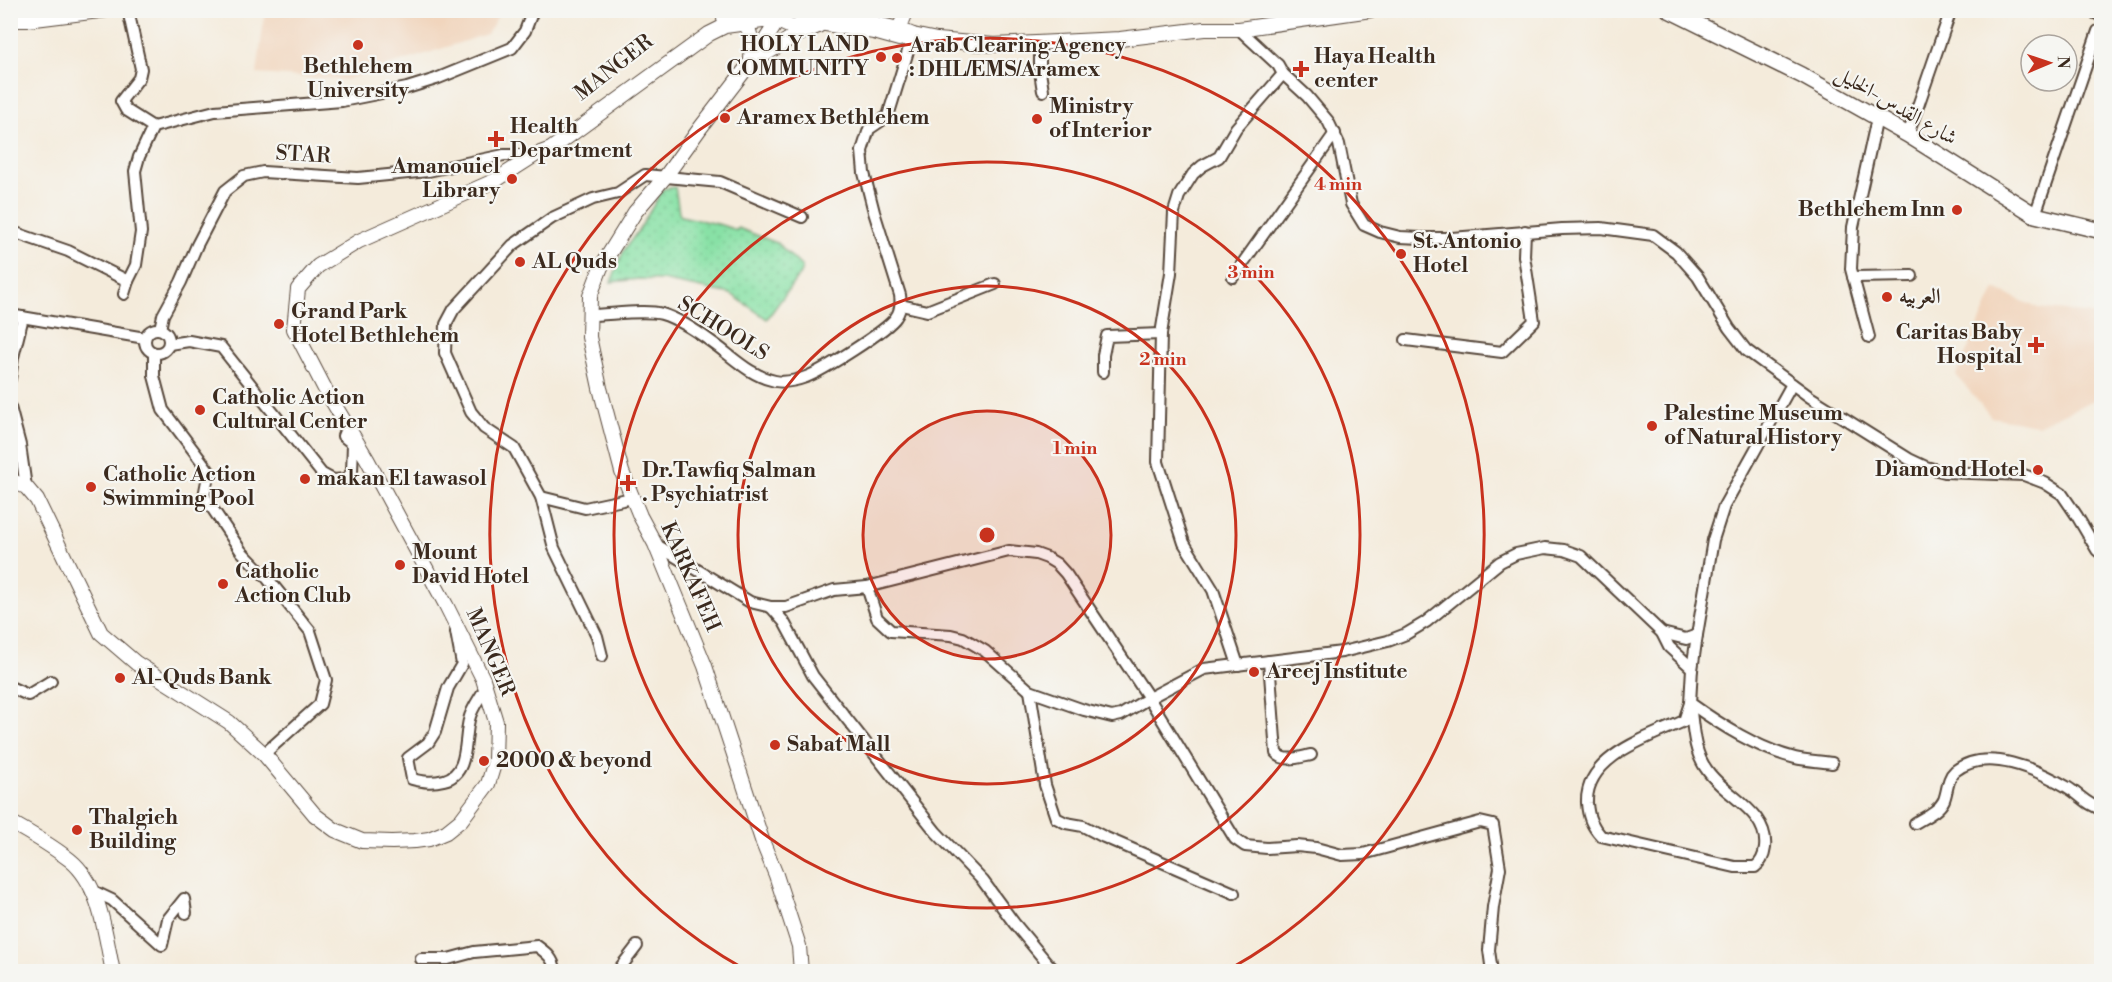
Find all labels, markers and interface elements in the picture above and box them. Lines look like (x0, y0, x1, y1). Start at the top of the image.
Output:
street label: MANGER (569, 29, 659, 107)
place label: HOLY LAND COMMUNITY (726, 32, 869, 82)
place label: Arab Clearing Agency : DHL/EMS/Aramex (908, 33, 1126, 83)
north arrow (2019, 33, 2079, 93)
marker: Bethlehem University (351, 38, 365, 52)
place label: Haya Health center (1314, 44, 1436, 94)
marker: HOLY LAND COMMUNITY (874, 50, 888, 64)
marker: Arab Clearing Agency : DHL/EMS/Aramex (890, 51, 904, 65)
place label: Bethlehem University (303, 54, 413, 104)
text: N (2053, 56, 2073, 70)
marker: Haya Health center (1292, 60, 1310, 78)
street label: شارع القدس-الخليل (1828, 61, 1962, 155)
place label: Ministry of Interior (1049, 94, 1152, 144)
place label: Aramex Bethlehem (736, 105, 929, 131)
marker: Aramex Bethlehem (718, 111, 732, 125)
marker: Ministry of Interior (1030, 112, 1044, 126)
place label: Health Department (510, 114, 633, 164)
marker: Health Department (487, 130, 505, 148)
street label: STAR (275, 141, 332, 169)
place label: Amanouiel Library (390, 154, 500, 204)
marker: Amanouiel Library (505, 172, 519, 186)
text: 4 min (1314, 173, 1362, 196)
place label: Bethlehem Inn (1798, 197, 1945, 223)
marker: Bethlehem Inn (1950, 203, 1964, 217)
place label: St. Antonio Hotel (1413, 229, 1522, 279)
marker: St. Antonio Hotel (1394, 247, 1408, 261)
place label: AL Quds (531, 249, 617, 275)
marker: AL Quds (513, 255, 527, 269)
text: 3 min (1228, 261, 1274, 284)
place label: العربيه (1899, 284, 1941, 310)
marker: العربيه (1880, 290, 1894, 304)
street label: SCHOOLS (673, 291, 773, 367)
place label: Grand Park Hotel Bethlehem (291, 299, 459, 349)
marker: Grand Park Hotel Bethlehem (272, 317, 286, 331)
place label: Caritas Baby Hospital (1896, 320, 2022, 370)
marker: Caritas Baby Hospital (2027, 336, 2045, 354)
text: 2 min (1139, 348, 1187, 371)
place label: Catholic Action Cultural Center (212, 385, 368, 435)
place label: Palestine Museum of Natural History (1664, 401, 1843, 451)
marker: Catholic Action Cultural Center (193, 403, 207, 417)
marker: Palestine Museum of Natural History (1645, 419, 1659, 433)
text: 1 min (1053, 437, 1097, 460)
place label: Diamond Hotel (1875, 457, 2026, 483)
place label: Dr.Tawfiq Salman . Psychiatrist (642, 458, 816, 508)
place label: Catholic Action Swimming Pool (103, 462, 256, 512)
marker: Diamond Hotel (2031, 463, 2045, 477)
place label: makan El tawasol (317, 466, 487, 492)
marker: makan El tawasol (298, 472, 312, 486)
marker: Dr.Tawfiq Salman . Psychiatrist (619, 474, 637, 492)
marker: Catholic Action Swimming Pool (84, 480, 98, 494)
street label: KARKAFEH (654, 518, 726, 636)
centre of rings (977, 525, 997, 545)
place label: Mount David Hotel (412, 540, 529, 590)
marker: Mount David Hotel (393, 558, 407, 572)
place label: Catholic Action Club (234, 559, 351, 609)
marker: Catholic Action Club (216, 577, 230, 591)
street label: MANGER (460, 604, 520, 700)
place label: Areej Institute (1265, 659, 1407, 685)
place label: Al-Quds Bank (131, 665, 273, 691)
marker: Areej Institute (1247, 665, 1261, 679)
marker: Al-Quds Bank (113, 671, 127, 685)
place label: Sabat Mall (787, 732, 890, 758)
marker: Sabat Mall (768, 738, 782, 752)
place label: 2000 & beyond (496, 748, 652, 774)
marker: 2000 & beyond (477, 754, 491, 768)
place label: Thalgieh Building (89, 805, 178, 855)
marker: Thalgieh Building (70, 823, 84, 837)

